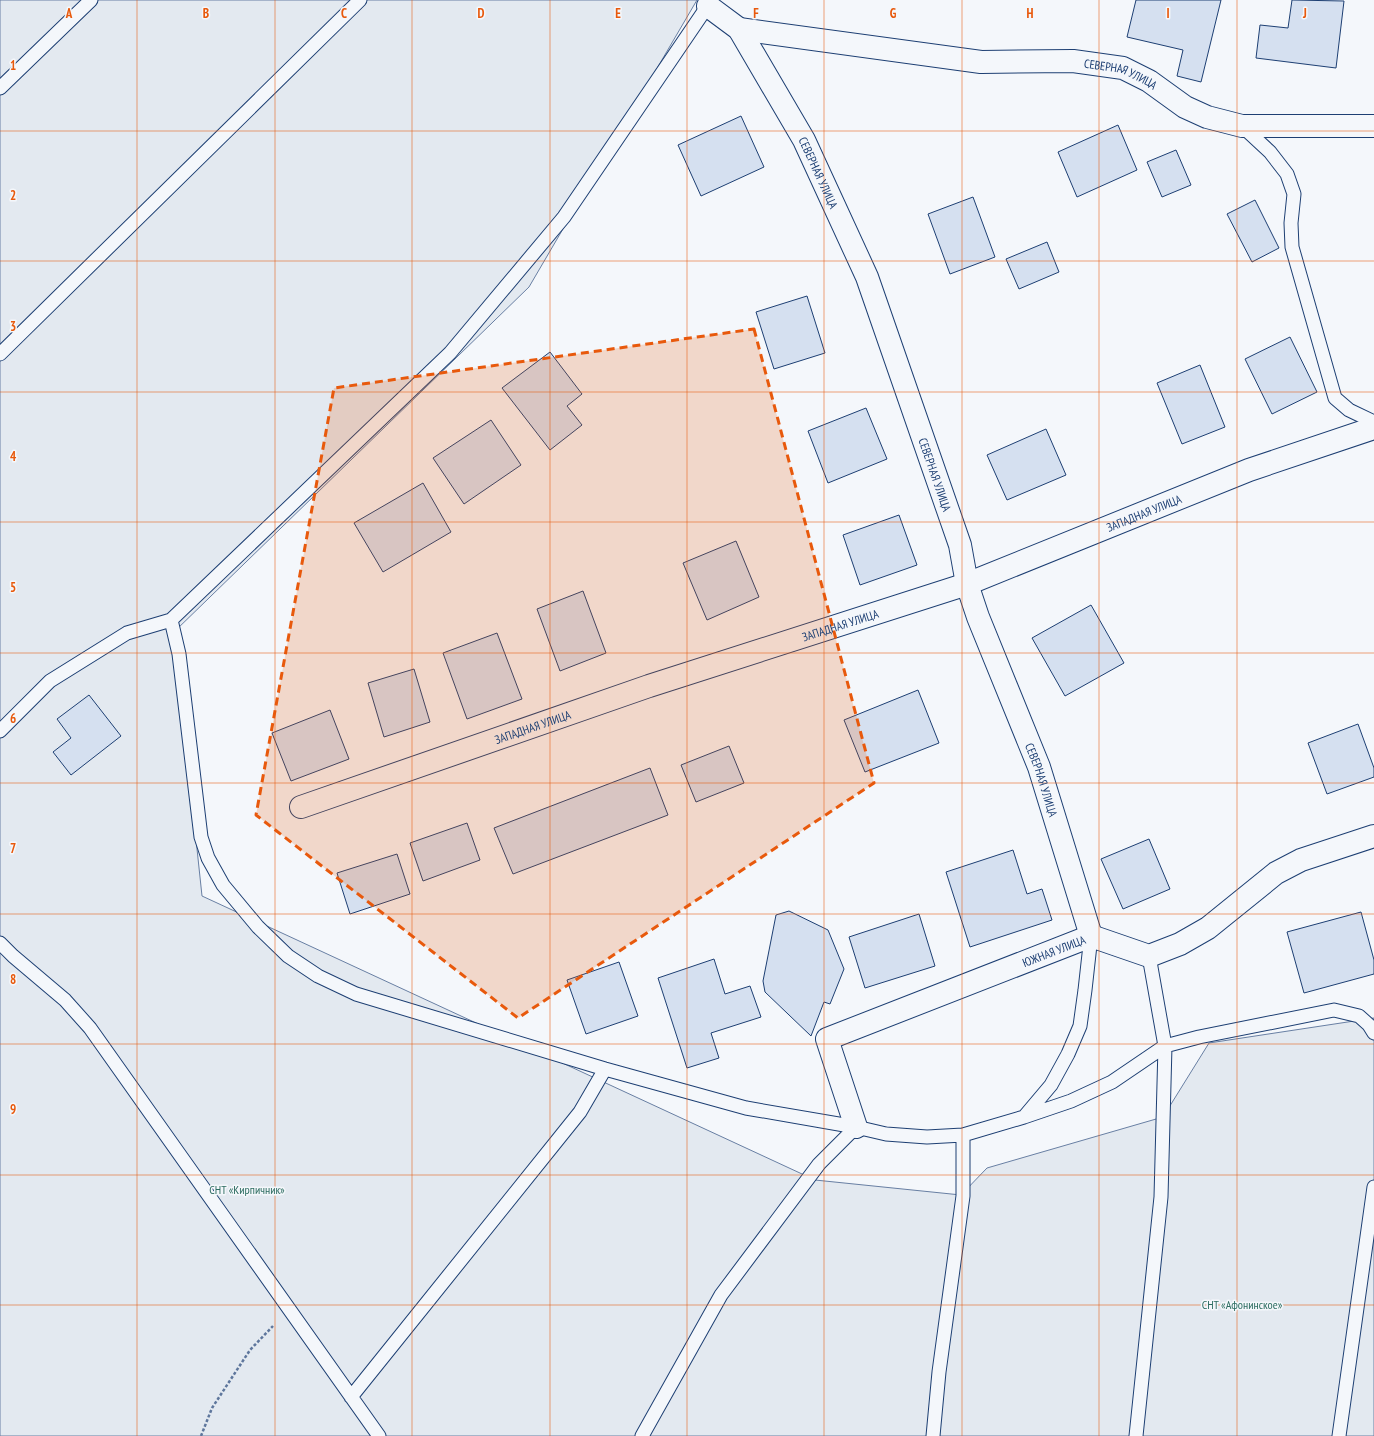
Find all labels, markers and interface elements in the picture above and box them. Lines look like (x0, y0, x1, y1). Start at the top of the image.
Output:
text: A (65, 5, 73, 22)
text: B (203, 5, 209, 22)
text: C (341, 5, 347, 22)
text: D (478, 5, 485, 22)
text: E (615, 5, 621, 22)
text: F (753, 5, 759, 22)
text: G (890, 5, 897, 22)
text: H (1027, 5, 1034, 22)
text: I (1166, 5, 1170, 22)
text: J (1302, 5, 1307, 22)
street label: СЕВЕРНАЯ УЛИЦА (1083, 55, 1161, 92)
text: 1 (10, 57, 16, 74)
street label: СЕВЕРНАЯ УЛИЦА (796, 134, 842, 211)
text: 2 (10, 187, 16, 204)
text: 3 (10, 318, 16, 335)
street label: СЕВЕРНАЯ УЛИЦА (916, 436, 955, 514)
text: 4 (10, 448, 17, 465)
street label: ЗАПАДНАЯ УЛИЦА (1104, 491, 1184, 534)
text: 5 (10, 579, 16, 596)
street label: ЗАПАДНАЯ УЛИЦА (800, 605, 880, 644)
street label: ЗАПАДНАЯ УЛИЦА (492, 706, 573, 747)
text: 6 (10, 710, 16, 727)
street label: СЕВЕРНАЯ УЛИЦА (1022, 741, 1061, 819)
text: 7 (10, 840, 16, 857)
street label: ЮЖНАЯ УЛИЦА (1020, 931, 1088, 970)
text: 8 (10, 971, 16, 988)
text: 9 (10, 1101, 16, 1118)
park label: СНТ «Кирпичник» (209, 1182, 285, 1197)
park label: СНТ «Афонинское» (1202, 1297, 1283, 1312)

